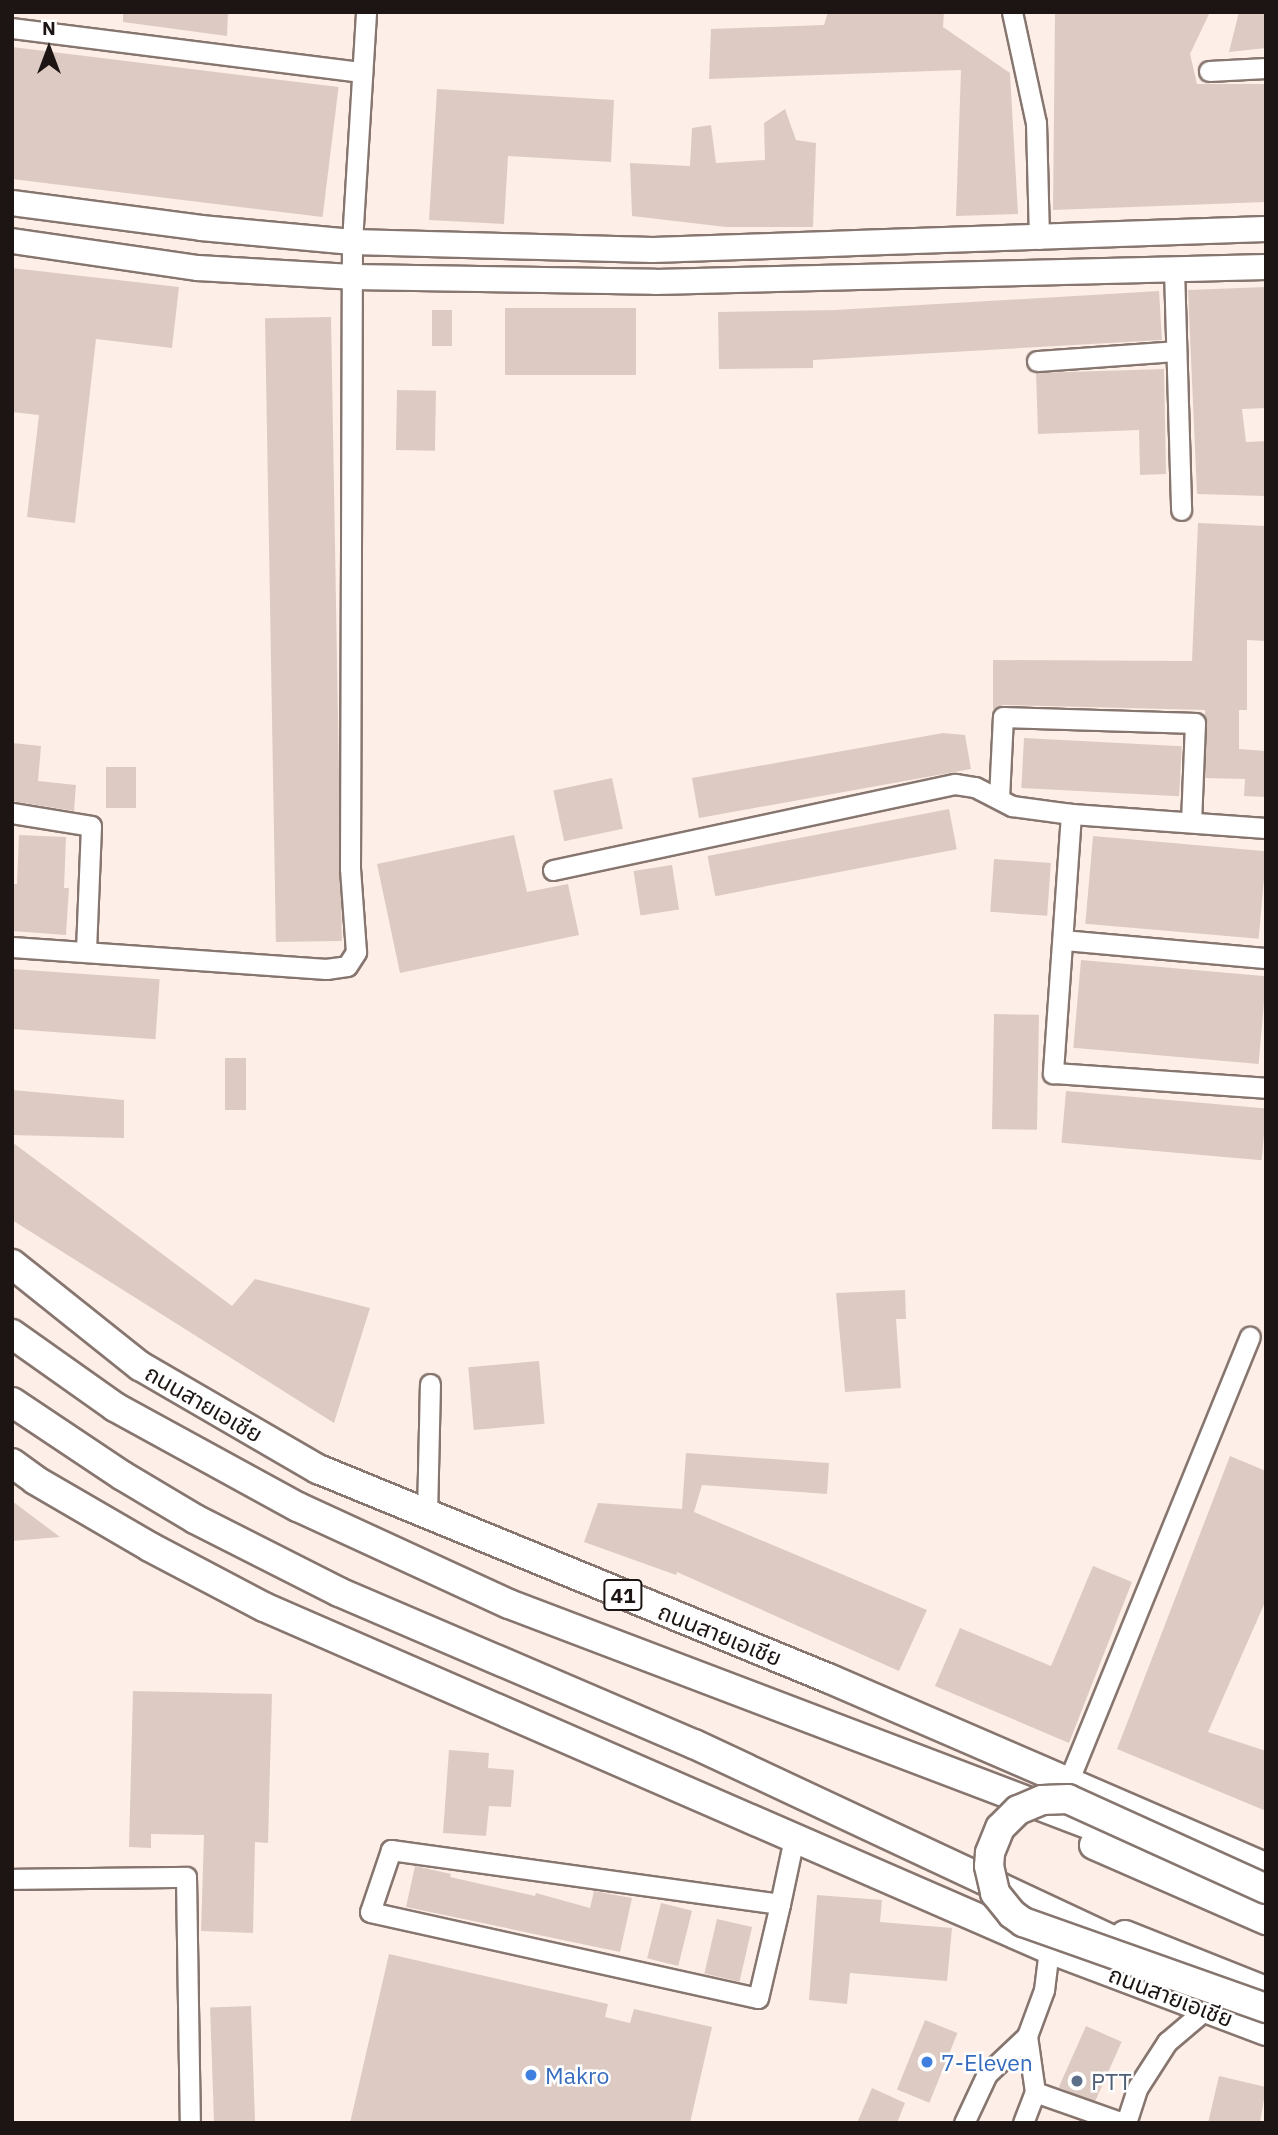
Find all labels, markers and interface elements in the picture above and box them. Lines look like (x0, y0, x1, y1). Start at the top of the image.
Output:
north arrow (14, 14, 84, 84)
text: N (42, 16, 56, 40)
street label: ถนนสายเอเชีย (140, 1358, 268, 1448)
road number: 41 (602, 1578, 644, 1612)
street label: ถนนสายเอเชีย (654, 1597, 786, 1671)
street label: ถนนสายเอเชีย (1105, 1960, 1237, 2032)
place label: 7-Eleven (941, 2048, 1033, 2076)
marker: 7-Eleven (919, 2054, 935, 2070)
place label: Makro (545, 2061, 609, 2089)
marker: Makro (523, 2067, 539, 2083)
place label: PTT (1091, 2067, 1132, 2095)
marker: PTT (1069, 2073, 1085, 2089)

